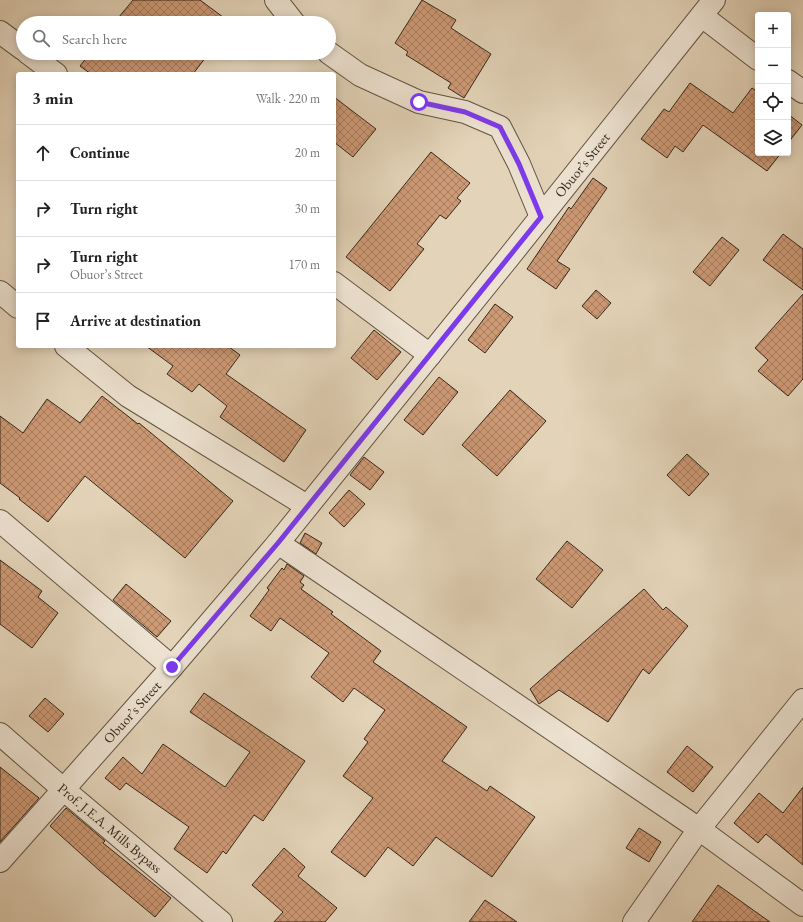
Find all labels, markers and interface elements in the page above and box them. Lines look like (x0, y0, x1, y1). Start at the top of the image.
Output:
map controls (755, 12, 791, 156)
button: + (755, 12, 791, 48)
search box (16, 16, 336, 60)
icon: search (30, 27, 52, 49)
text: Search here (62, 29, 127, 48)
button: − (755, 48, 791, 84)
button: locate (755, 84, 791, 120)
text: 3 min (32, 87, 73, 109)
text: Walk · 220 m (256, 90, 320, 107)
route start (410, 93, 428, 111)
button: layers (755, 120, 791, 156)
street label: Obuor’s Street (550, 128, 614, 201)
icon: ahead (32, 142, 54, 164)
text: Continue (70, 143, 130, 162)
text: 20 m (295, 144, 320, 161)
icon: right (32, 198, 54, 220)
text: Turn right (70, 199, 138, 218)
text: 30 m (295, 200, 320, 217)
text: Turn right (70, 247, 138, 266)
icon: right (32, 254, 54, 276)
text: 170 m (289, 256, 320, 273)
text: Obuor’s Street (70, 266, 143, 283)
icon: arrive (32, 310, 54, 332)
text: Arrive at destination (70, 311, 201, 330)
route end (163, 658, 181, 676)
street label: Obuor’s Street (99, 676, 165, 747)
street label: Prof. J.E.A. Mills Bypass (54, 779, 166, 877)

